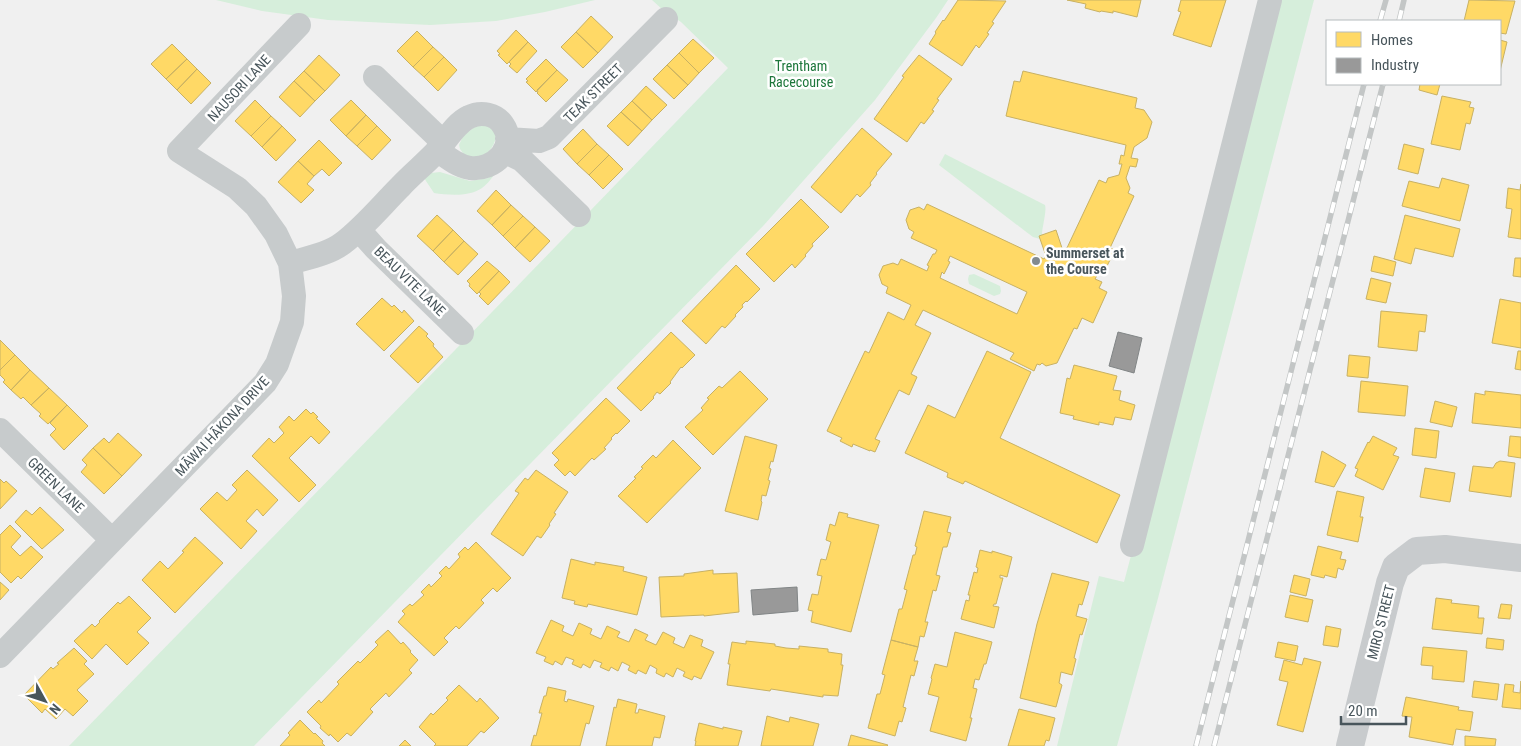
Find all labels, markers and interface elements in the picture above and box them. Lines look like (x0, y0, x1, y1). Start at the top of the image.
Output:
legend (1326, 20, 1501, 85)
text: Homes (1371, 31, 1413, 49)
street label: NAUSORI LANE (204, 51, 274, 125)
text: Industry (1371, 56, 1419, 74)
park label: Trentham Racecourse (769, 58, 834, 90)
street label: TEAK STREET (560, 60, 626, 126)
street label: BEAU VITE LANE (371, 243, 449, 319)
place label: Summerset at the Course (1046, 245, 1124, 277)
marker: Summerset at the Course (1030, 255, 1042, 267)
street label: MĀWAI HĀKONA DRIVE (172, 373, 272, 479)
street label: GREEN LANE (25, 454, 87, 516)
street label: MIRO STREET (1364, 583, 1398, 661)
north arrow (20, 676, 70, 726)
scale bar (1341, 694, 1406, 726)
text: N (46, 701, 64, 718)
text: 20 m (1348, 702, 1378, 720)

